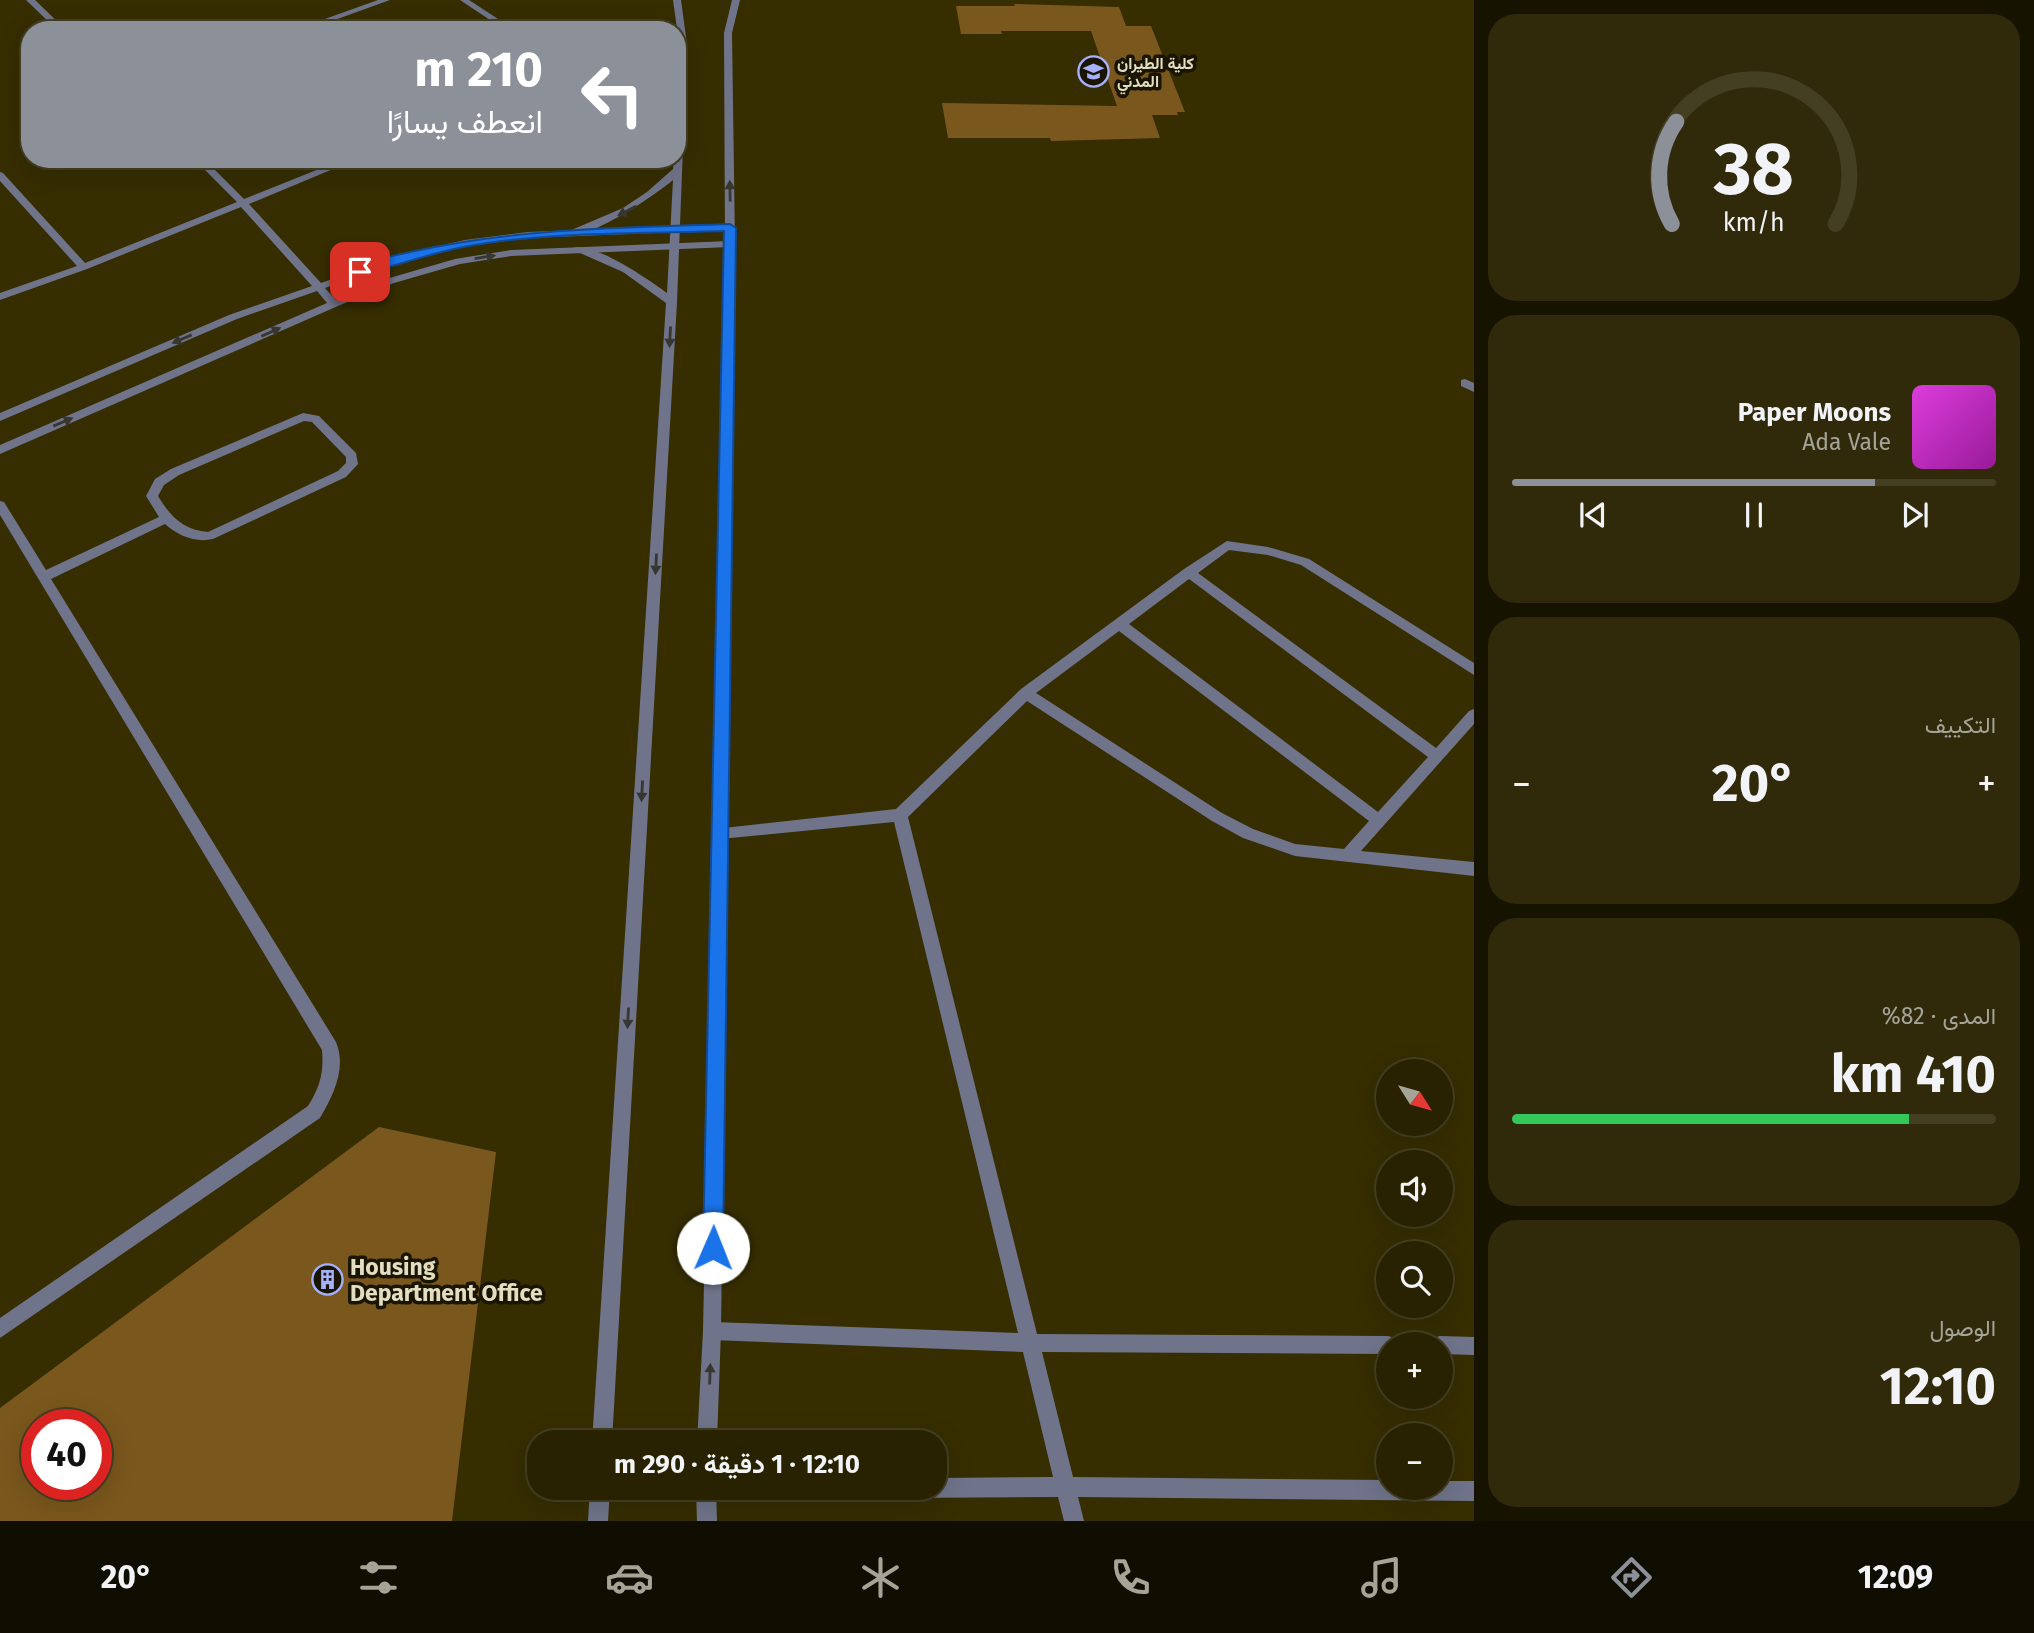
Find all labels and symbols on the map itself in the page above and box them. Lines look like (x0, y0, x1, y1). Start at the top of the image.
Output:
place label: كلية الطيران المدني (1117, 54, 1194, 95)
school or university icon: كلية الطيران المدني (1077, 55, 1111, 89)
one-way arrow (724, 180, 735, 202)
one-way arrow (616, 204, 636, 216)
pin (330, 242, 390, 302)
one-way arrow (474, 251, 496, 262)
one-way arrow (261, 326, 282, 337)
one-way arrow (664, 326, 675, 348)
one-way arrow (172, 333, 192, 345)
one-way arrow (52, 417, 73, 428)
one-way arrow (650, 553, 661, 575)
one-way arrow (636, 780, 647, 802)
one-way arrow (622, 1007, 633, 1029)
north arrow (1376, 1059, 1452, 1136)
position arrow (676, 1211, 750, 1285)
place label: Housing Department Office (350, 1253, 543, 1307)
building icon: Housing Department Office (310, 1263, 344, 1297)
one-way arrow (705, 1363, 716, 1385)
speed limit sign: 40 (21, 1409, 112, 1500)

